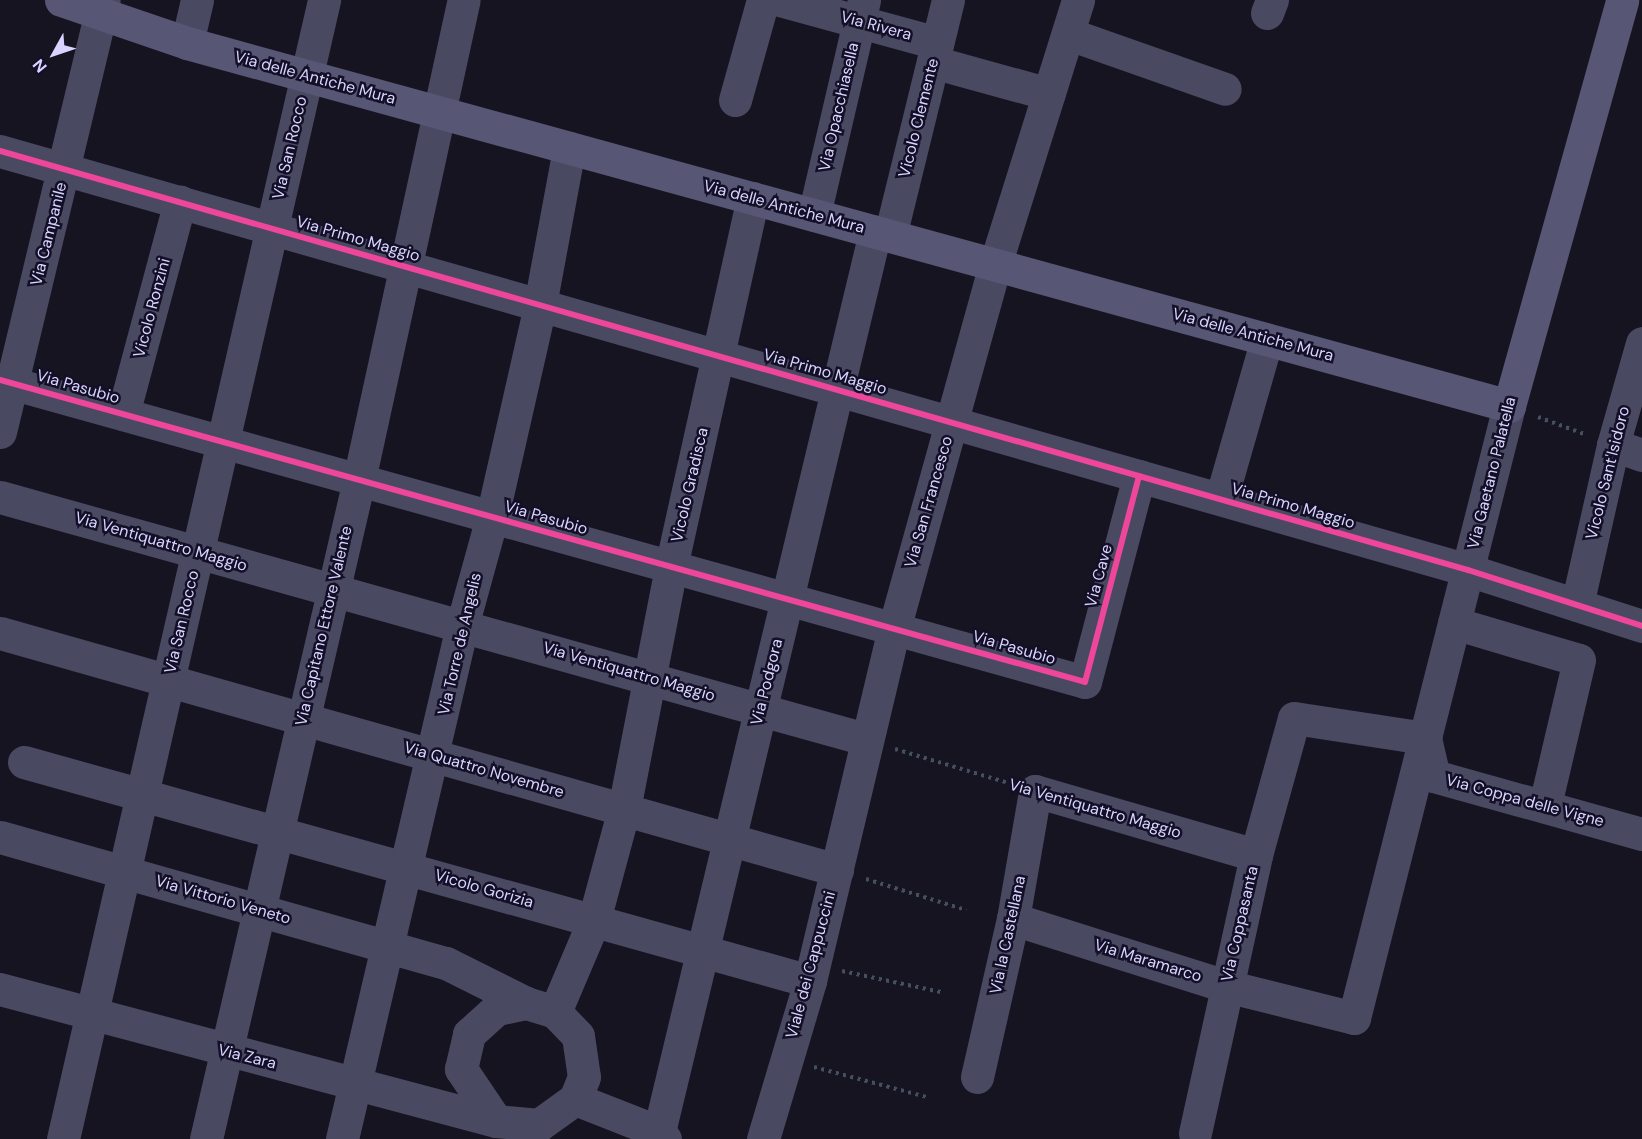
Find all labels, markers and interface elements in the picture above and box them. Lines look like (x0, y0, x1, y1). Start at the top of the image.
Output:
street label: Via Rivera (838, 7, 914, 45)
north arrow (24, 24, 84, 84)
street label: Via Opacchiasella (815, 41, 863, 173)
street label: Via delle Antiche Mura (232, 47, 398, 109)
text: N (28, 55, 52, 77)
street label: Vicolo Clemente (895, 56, 943, 180)
street label: Via San Rocco (269, 95, 311, 201)
street label: Via delle Antiche Mura (701, 176, 867, 238)
street label: Via Campanile (27, 180, 71, 288)
street label: Via Primo Maggio (294, 212, 422, 266)
street label: Vicolo Ronzini (129, 256, 175, 360)
street label: Via delle Antiche Mura (1170, 304, 1336, 366)
street label: Via Primo Maggio (761, 345, 889, 399)
street label: Via Pasubio (34, 366, 122, 408)
street label: Via Gaetano Palatella (1464, 395, 1520, 551)
street label: Vicolo Sant'Isidoro (1582, 404, 1634, 542)
street label: Vicolo Gradisca (667, 426, 713, 544)
street label: Via San Francesco (901, 434, 957, 570)
street label: Via Primo Maggio (1229, 479, 1357, 533)
street label: Via Pasubio (502, 497, 590, 539)
street label: Via Ventiquattro Maggio (73, 508, 249, 576)
street label: Via Capitano Ettore Valente (292, 524, 356, 728)
street label: Via Cave (1081, 542, 1117, 610)
street label: Via San Rocco (161, 569, 203, 675)
street label: Via Torre de Angelis (434, 571, 486, 717)
street label: Via Pasubio (970, 627, 1058, 669)
street label: Via Podgora (747, 637, 787, 727)
street label: Via Ventiquattro Maggio (541, 638, 717, 706)
street label: Via Quattro Novembre (402, 738, 566, 802)
street label: Via Coppa delle Vigne (1444, 771, 1606, 831)
street label: Via Ventiquattro Maggio (1007, 775, 1183, 843)
street label: Via Coppasanta (1217, 864, 1263, 984)
street label: Vicolo Gorizia (432, 866, 536, 912)
street label: Via Vittorio Veneto (153, 872, 293, 928)
street label: Via la Castellana (986, 874, 1030, 996)
street label: Viale dei Cappuccini (782, 889, 840, 1041)
street label: Via Maramarco (1092, 936, 1204, 986)
street label: Via Zara (216, 1040, 278, 1074)

